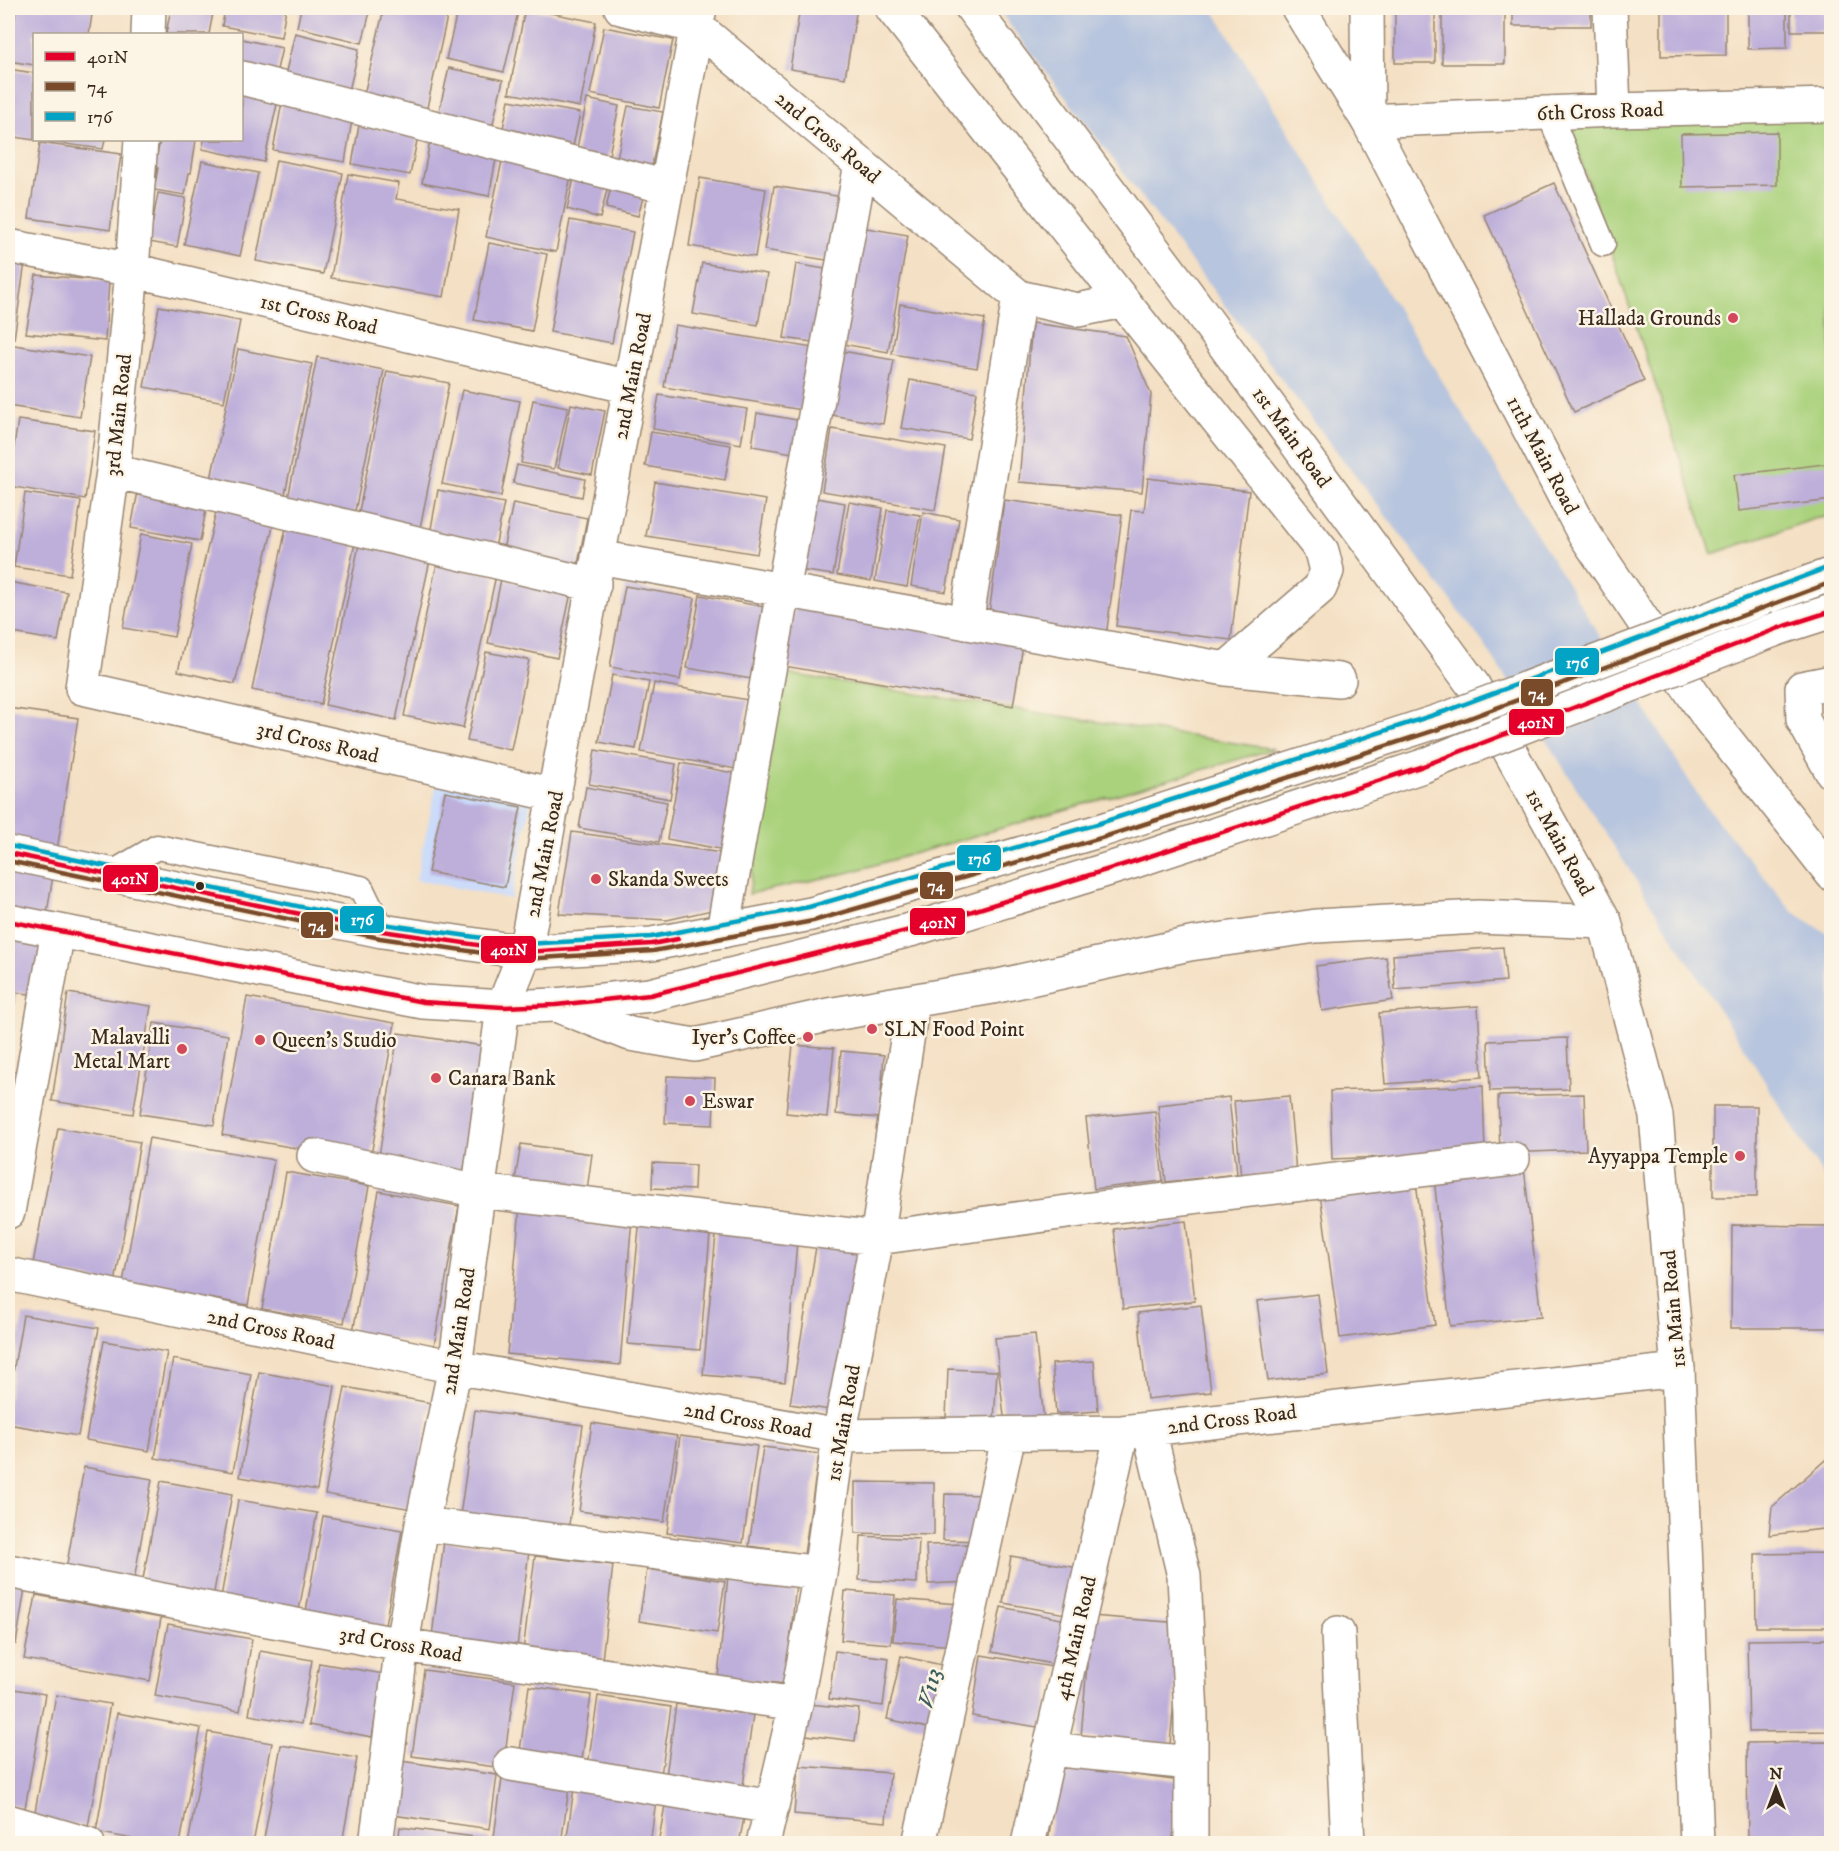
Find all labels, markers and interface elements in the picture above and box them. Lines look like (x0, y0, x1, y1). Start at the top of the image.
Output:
legend (33, 33, 243, 141)
text: 401N (87, 47, 129, 69)
text: 74 (87, 77, 107, 99)
street label: 2nd Cross Road (769, 86, 886, 190)
street label: 6th Cross Road (1536, 97, 1664, 127)
text: 176 (87, 107, 113, 129)
street label: 1st Cross Road (257, 289, 381, 341)
place label: Hallada Grounds (1578, 306, 1721, 332)
street label: 2nd Main Road (608, 310, 658, 442)
marker: Hallada Grounds (1726, 311, 1740, 325)
street label: 3rd Main Road (100, 352, 138, 478)
street label: 1st Main Road (1246, 382, 1337, 494)
street label: 11th Main Road (1500, 392, 1584, 519)
line badge: 176 (1554, 647, 1600, 676)
text: 176 (1566, 653, 1590, 673)
line badge: 74 (1520, 678, 1554, 707)
text: 74 (1528, 684, 1546, 704)
line badge: 401N (1508, 708, 1565, 736)
text: 401N (1517, 713, 1554, 733)
street label: 3rd Cross Road (254, 716, 382, 770)
street label: 1st Main Road (1519, 784, 1599, 901)
street label: 2nd Main Road (520, 788, 570, 920)
line badge: 176 (956, 844, 1002, 872)
text: 176 (968, 849, 992, 869)
line badge: 401N (102, 864, 159, 893)
place label: Skanda Sweets (608, 867, 729, 893)
text: 401N (111, 869, 148, 889)
line badge: 74 (919, 871, 954, 900)
marker: Skanda Sweets (589, 872, 603, 886)
text: 74 (927, 876, 945, 896)
unlabelled marker (194, 880, 206, 892)
line badge: 176 (339, 905, 385, 934)
line badge: 401N (909, 907, 966, 936)
text: 176 (351, 910, 375, 930)
line badge: 74 (300, 911, 334, 939)
text: 401N (919, 913, 956, 933)
text: 74 (308, 916, 326, 936)
line badge: 401N (480, 935, 537, 964)
text: 401N (490, 940, 527, 960)
place label: SLN Food Point (884, 1017, 1025, 1043)
marker: SLN Food Point (865, 1022, 879, 1036)
place label: Malavalli Metal Mart (73, 1025, 170, 1075)
place label: Iyer's Coffee (691, 1025, 796, 1051)
place label: Queen's Studio (272, 1028, 397, 1054)
marker: Iyer's Coffee (801, 1030, 815, 1044)
marker: Queen's Studio (253, 1033, 267, 1047)
marker: Malavalli Metal Mart (175, 1042, 189, 1056)
place label: Canara Bank (448, 1066, 556, 1092)
marker: Canara Bank (429, 1071, 443, 1085)
place label: Eswar (702, 1089, 754, 1115)
marker: Eswar (683, 1094, 697, 1108)
place label: Ayyappa Temple (1588, 1144, 1728, 1170)
marker: Ayyappa Temple (1733, 1149, 1747, 1163)
street label: 1st Main Road (1656, 1248, 1692, 1369)
street label: 2nd Main Road (436, 1265, 482, 1397)
street label: 2nd Cross Road (204, 1304, 338, 1356)
street label: 1st Main Road (821, 1362, 867, 1484)
street label: 2nd Cross Road (682, 1397, 815, 1445)
street label: 2nd Cross Road (1166, 1399, 1299, 1441)
street label: 4th Main Road (1049, 1573, 1103, 1703)
street label: 3rd Cross Road (337, 1621, 465, 1669)
water label: V113 (913, 1666, 948, 1711)
north arrow (1746, 1758, 1806, 1818)
text: N (1769, 1764, 1783, 1784)

